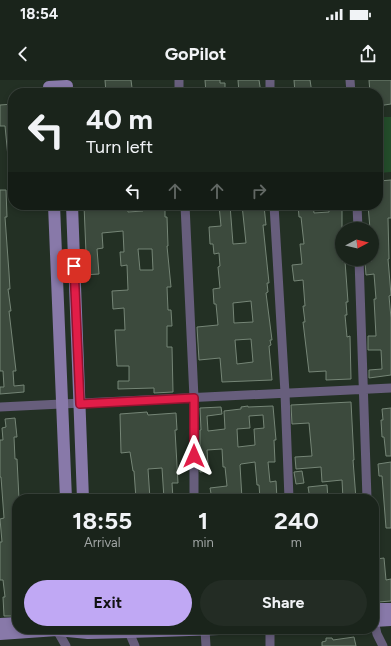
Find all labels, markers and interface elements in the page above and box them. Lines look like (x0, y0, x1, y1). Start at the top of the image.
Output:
text: 18:54 (20, 5, 58, 23)
icon: back (12, 43, 34, 65)
text: GoPilot (165, 43, 226, 65)
icon: share (357, 43, 379, 65)
text: 40 m (86, 102, 153, 136)
icon: left (20, 104, 72, 156)
text: Turn left (86, 136, 153, 158)
icon: left (122, 180, 144, 202)
icon: ahead (164, 180, 186, 202)
icon: ahead (206, 180, 228, 202)
icon: right (248, 180, 270, 202)
north arrow (335, 222, 379, 266)
map controls (335, 222, 379, 266)
pin (57, 249, 91, 283)
icon: arrive (63, 255, 85, 277)
position arrow (173, 435, 215, 477)
text: 18:55 (72, 506, 132, 535)
text: 1 (198, 506, 208, 535)
text: 240 (274, 506, 319, 535)
text: Arrival (84, 535, 121, 550)
text: min (192, 535, 214, 550)
text: m (291, 535, 302, 550)
button: Exit (24, 580, 192, 626)
button: Share (200, 580, 367, 626)

